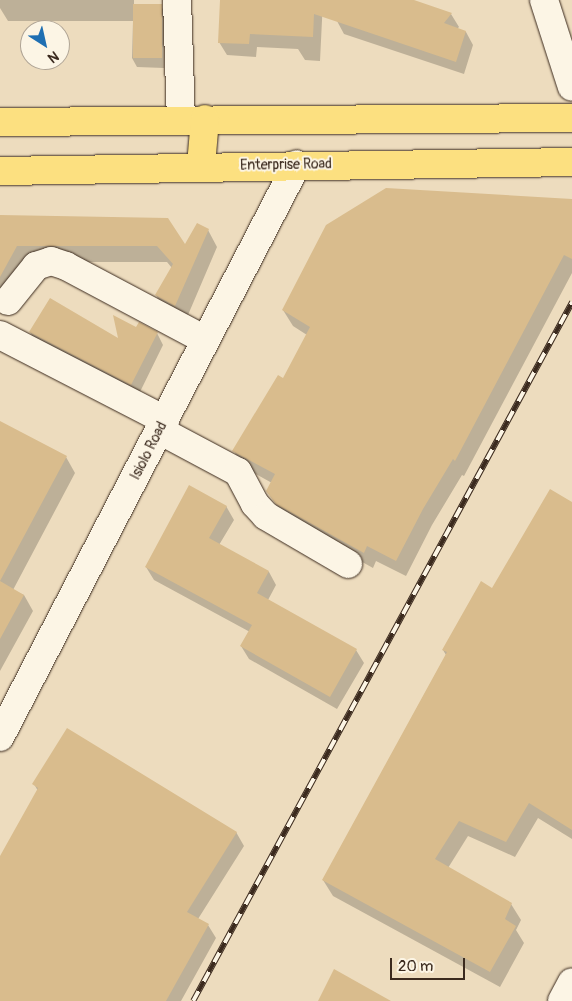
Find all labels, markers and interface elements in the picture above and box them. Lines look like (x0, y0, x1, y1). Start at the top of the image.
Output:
north arrow (20, 20, 70, 70)
text: N (45, 47, 62, 67)
street label: Enterprise Road (240, 156, 332, 174)
street label: Isiolo Road (127, 419, 171, 483)
scale bar (392, 948, 467, 980)
text: 20 m (398, 957, 433, 976)

